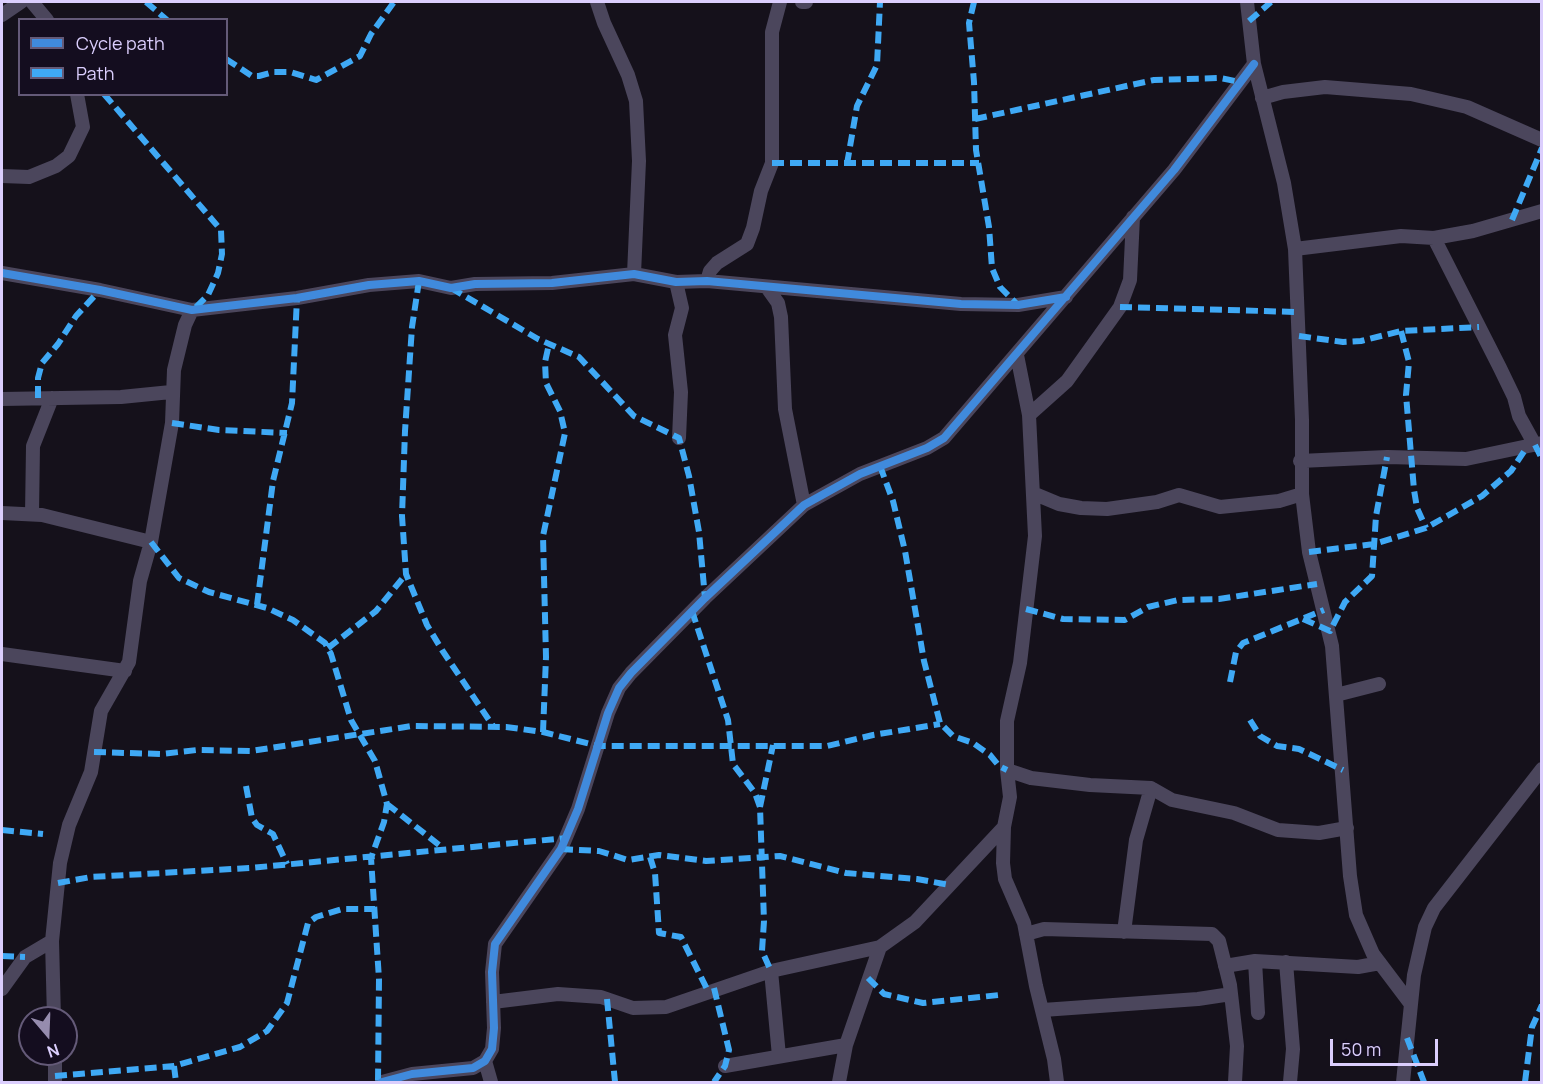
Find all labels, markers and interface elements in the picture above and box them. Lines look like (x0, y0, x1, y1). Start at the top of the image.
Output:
legend (18, 18, 228, 96)
text: Cycle path (76, 31, 165, 55)
text: Path (76, 61, 114, 85)
north arrow (18, 1006, 78, 1066)
scale bar (1333, 1027, 1441, 1065)
text: 50 m (1341, 1037, 1381, 1061)
text: N (44, 1039, 62, 1063)

